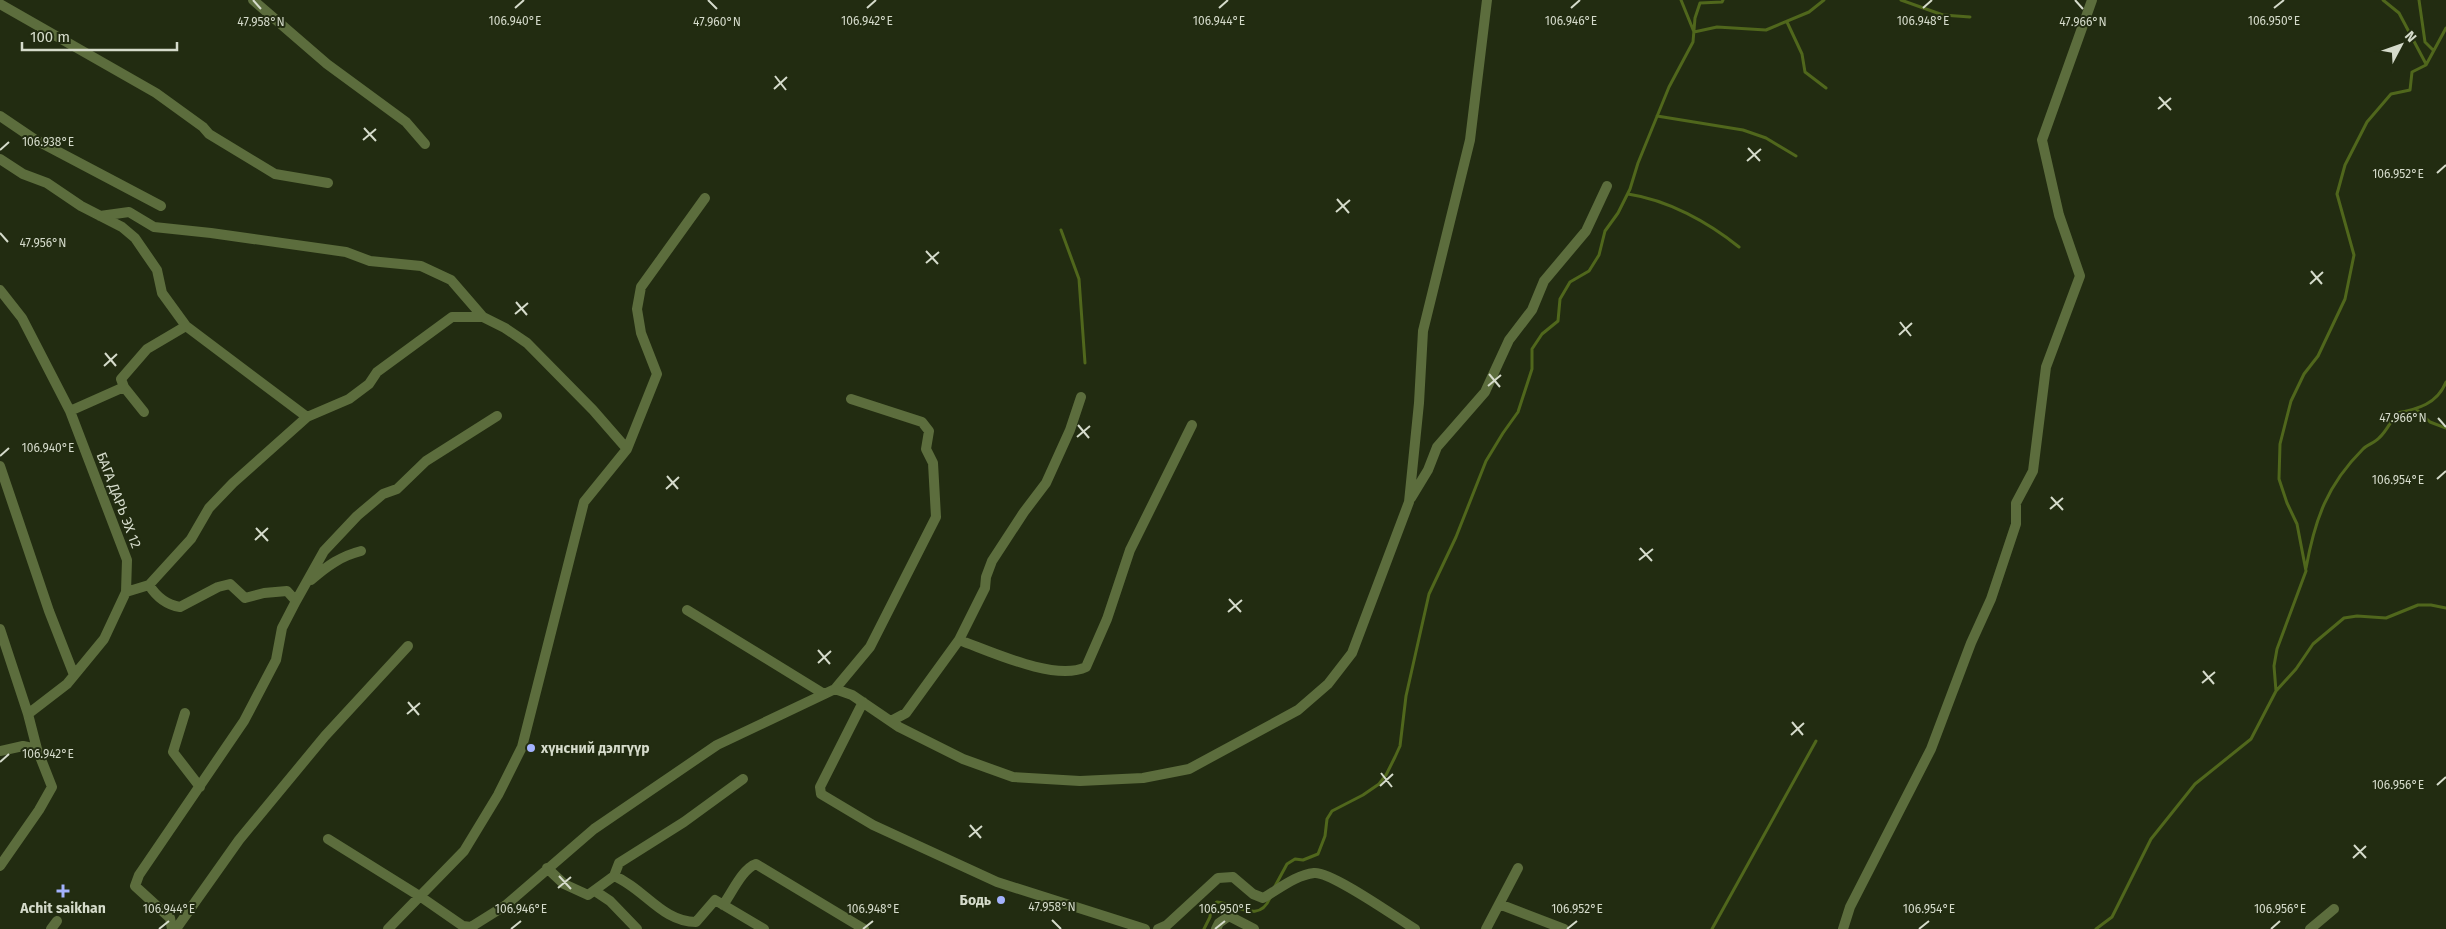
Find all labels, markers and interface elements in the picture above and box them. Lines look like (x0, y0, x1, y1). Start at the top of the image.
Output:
text: 106.940°E (489, 14, 541, 28)
text: 106.942°E (841, 14, 893, 28)
text: 106.944°E (1193, 14, 1245, 28)
text: 106.946°E (1545, 14, 1597, 28)
text: 106.948°E (1897, 14, 1949, 28)
text: 106.950°E (2248, 14, 2300, 28)
text: 47.958°N (237, 15, 285, 29)
text: 47.960°N (693, 15, 741, 29)
text: 47.966°N (2059, 15, 2107, 29)
scale bar (22, 20, 178, 52)
north arrow (2376, 20, 2426, 70)
text: 100 m (30, 28, 70, 46)
text: N (2401, 28, 2420, 46)
text: 106.938°E (22, 135, 74, 149)
text: 106.952°E (2372, 167, 2424, 181)
text: 47.956°N (19, 236, 67, 250)
text: 47.966°N (2379, 411, 2427, 425)
text: 106.940°E (22, 441, 74, 455)
street label: БАГА ДАРЬ ЭХ 12 (92, 450, 145, 551)
text: 106.954°E (2372, 473, 2424, 487)
place label: хүнсний дэлгүүр (540, 740, 650, 757)
marker: хүнсний дэлгүүр (525, 742, 537, 754)
text: 106.942°E (22, 747, 74, 761)
text: 106.956°E (2372, 778, 2424, 792)
marker: Achit saikhan (56, 884, 70, 898)
place label: Бодь (960, 892, 992, 909)
marker: Бодь (995, 894, 1007, 906)
place label: Achit saikhan (19, 900, 106, 917)
text: 47.958°N (1028, 900, 1076, 914)
text: 106.944°E (143, 902, 195, 916)
text: 106.946°E (495, 902, 547, 916)
text: 106.948°E (847, 902, 899, 916)
text: 106.950°E (1199, 902, 1251, 916)
text: 106.952°E (1551, 902, 1603, 916)
text: 106.954°E (1903, 902, 1955, 916)
text: 106.956°E (2254, 902, 2306, 916)

